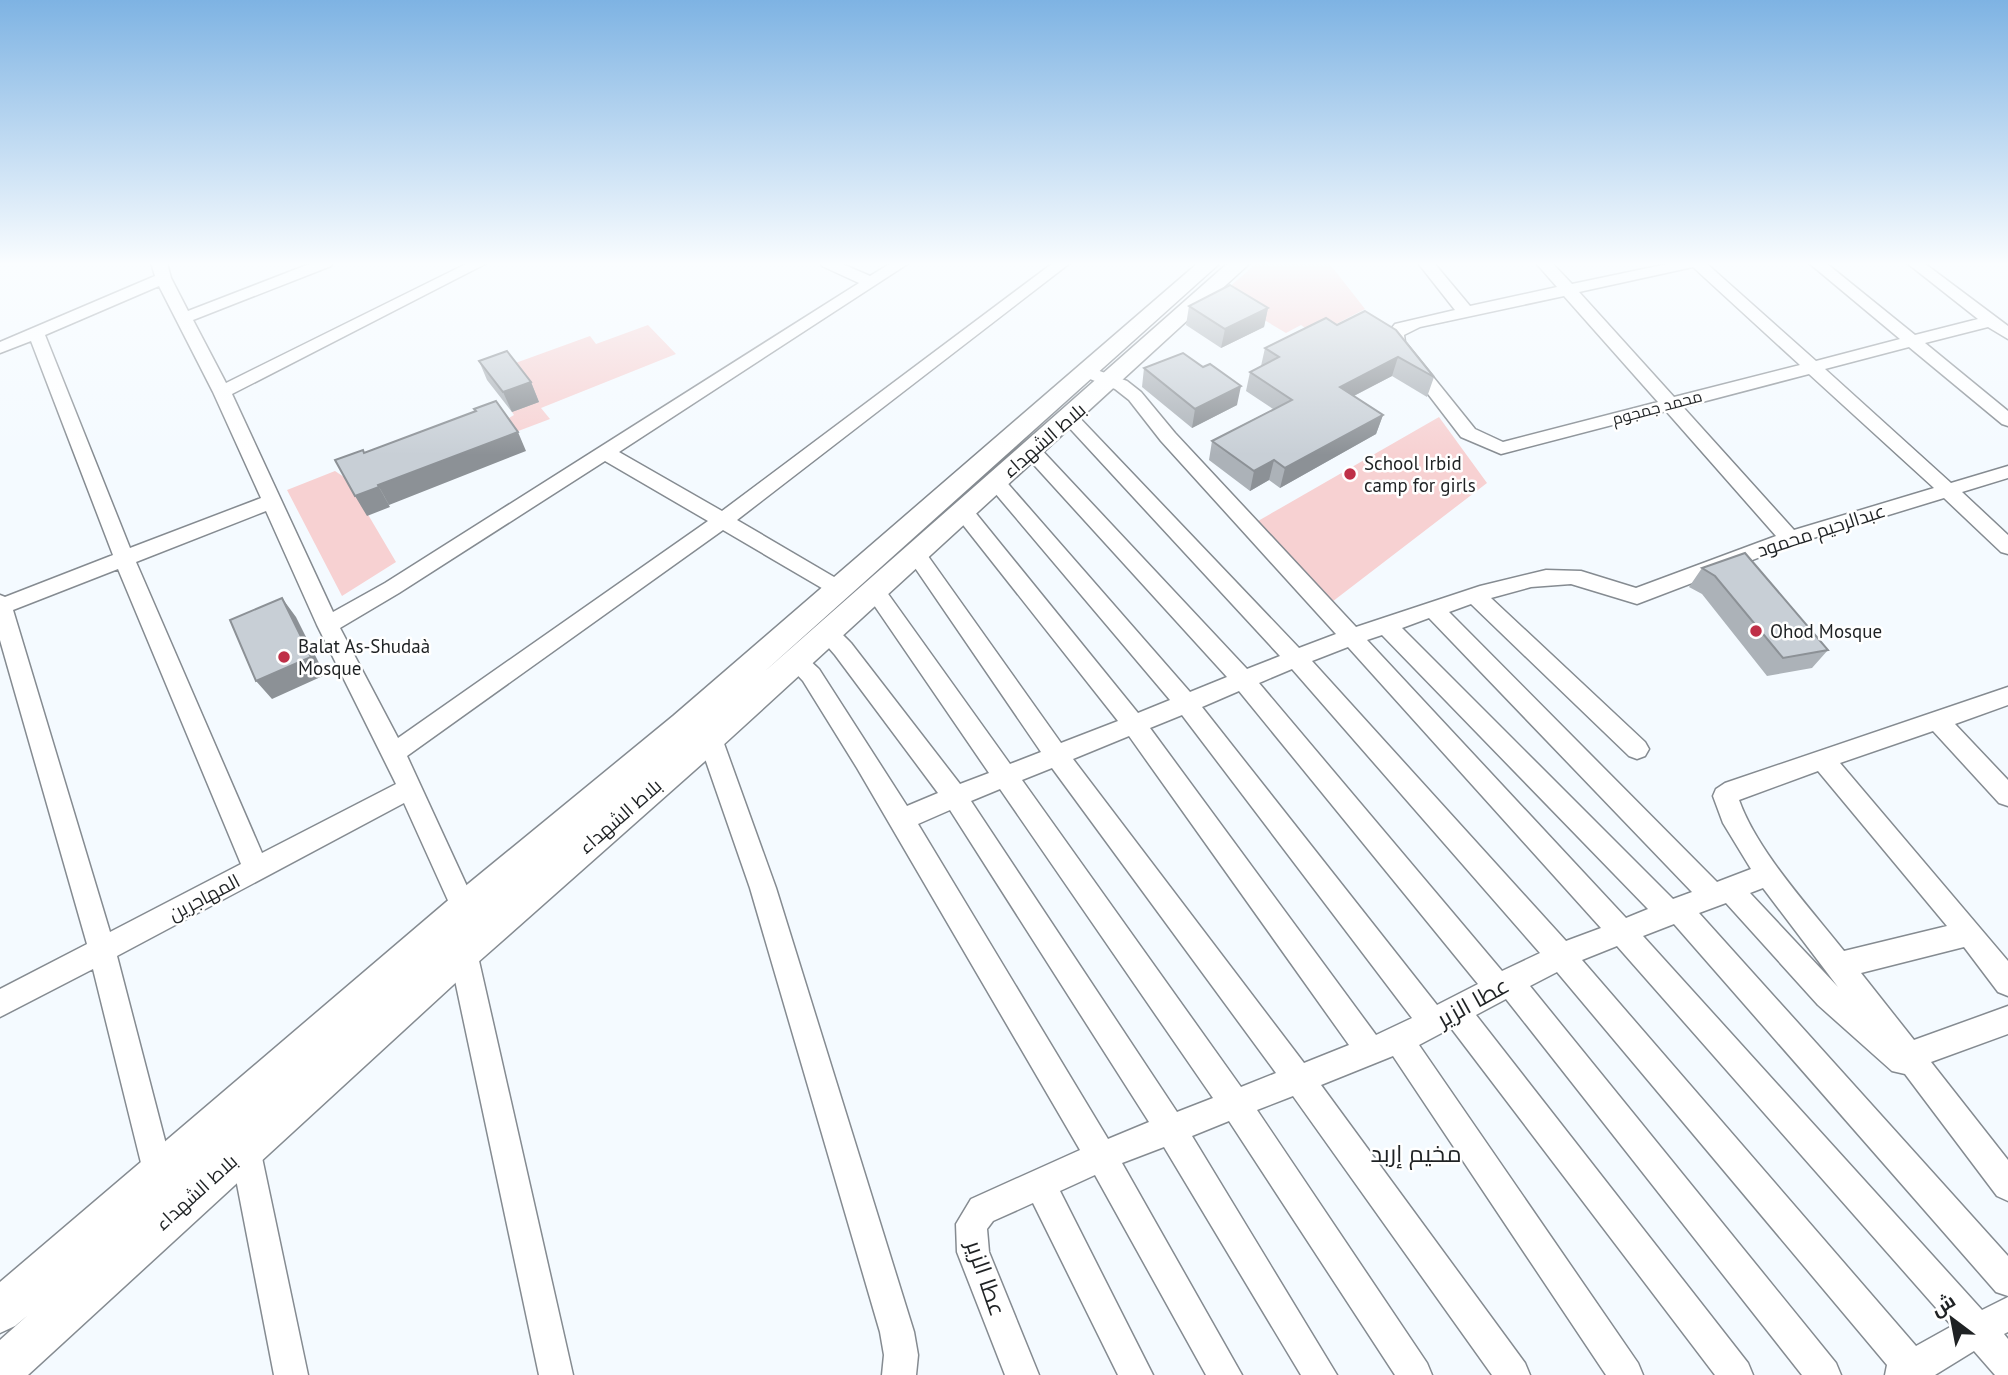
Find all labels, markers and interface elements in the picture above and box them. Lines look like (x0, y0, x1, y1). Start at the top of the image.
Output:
street label: محمد جمجوم (1610, 385, 1705, 431)
street label: بلاط الشهداء (998, 397, 1090, 483)
place label: School Irbid camp for girls (1364, 451, 1476, 497)
marker: School Irbid camp for girls (1342, 466, 1358, 482)
street label: عبدالرحيم محمود (1754, 498, 1889, 564)
place label: Ohod Mosque (1770, 619, 1882, 643)
marker: Ohod Mosque (1748, 623, 1764, 639)
place label: Balat As-Shudaà Mosque (298, 634, 430, 680)
marker: Balat As-Shudaà Mosque (276, 649, 292, 665)
street label: بلاط الشهداء (574, 773, 666, 859)
street label: المهاجرين (164, 868, 244, 926)
street label: عطا الزير (1430, 970, 1514, 1034)
district label: مخيم إربد (1370, 1138, 1462, 1170)
street label: بلاط الشهداء (150, 1149, 242, 1235)
street label: عطا الزير (959, 1234, 1013, 1319)
north arrow (1917, 1284, 1987, 1354)
text: ش (1926, 1288, 1960, 1321)

